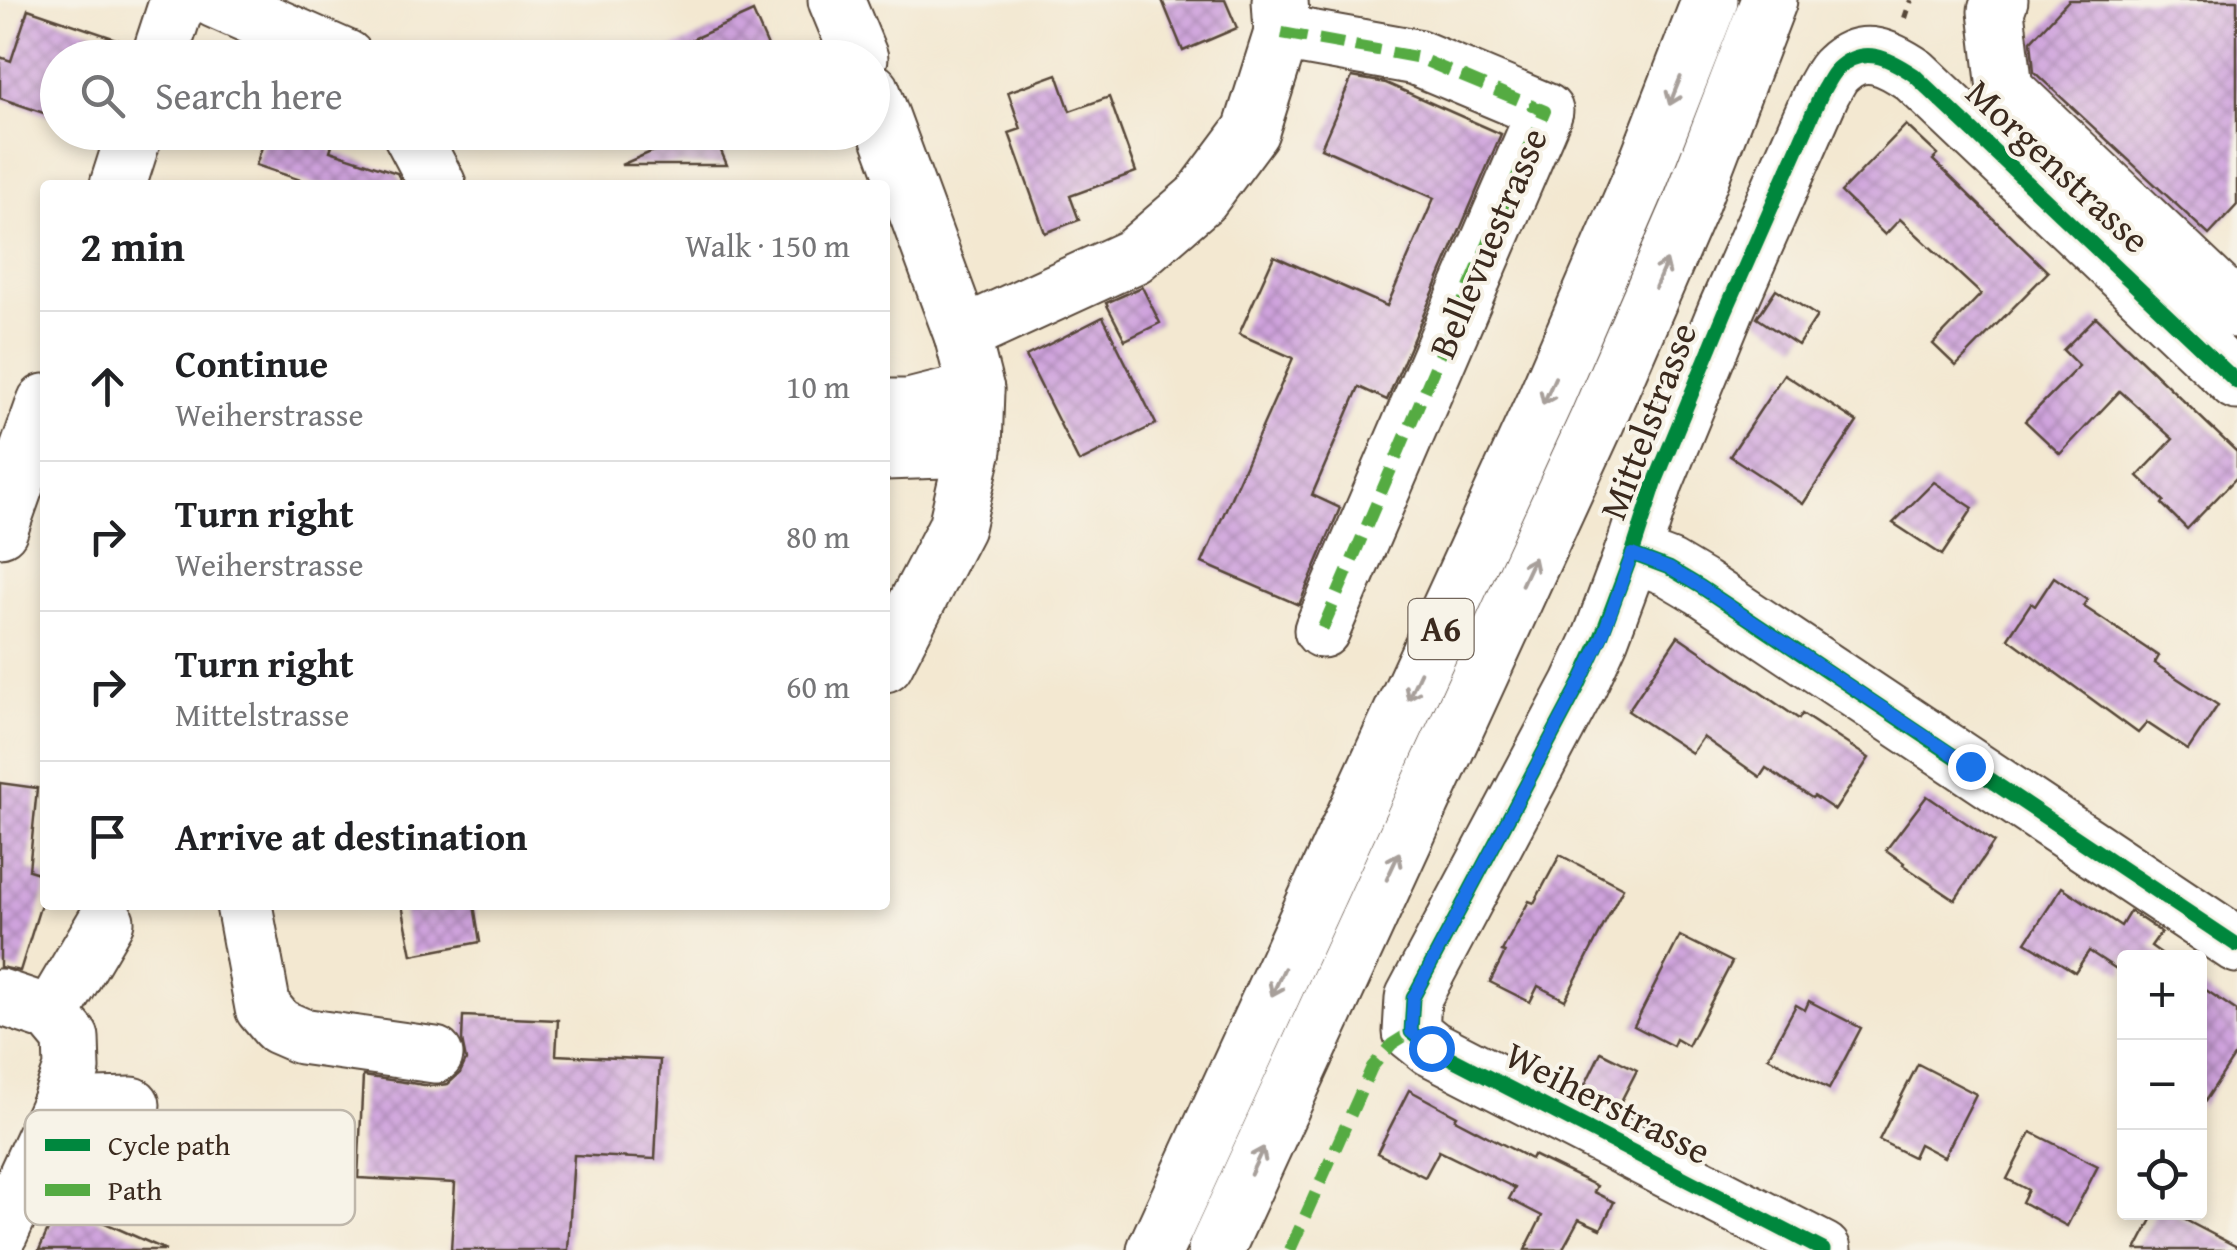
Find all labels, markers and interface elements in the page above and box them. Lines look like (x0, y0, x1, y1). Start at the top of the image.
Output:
search box (40, 40, 890, 150)
street label: Morgenstrasse (1954, 65, 2163, 266)
text: Search here (155, 67, 343, 123)
icon: search (75, 68, 130, 123)
one-way arrow (1665, 76, 1683, 106)
street label: Bellevuestrasse (1413, 119, 1561, 367)
text: 2 min (80, 215, 185, 276)
text: Walk · 150 m (685, 222, 850, 269)
one-way arrow (1653, 259, 1671, 290)
street label: Mittelstrasse (1584, 314, 1710, 527)
text: Continue (175, 335, 328, 391)
icon: ahead (80, 359, 135, 414)
text: 10 m (786, 363, 850, 410)
one-way arrow (1539, 375, 1557, 406)
text: Weiherstrasse (175, 391, 364, 438)
text: Turn right (175, 485, 354, 541)
icon: right (80, 509, 135, 564)
text: 80 m (786, 513, 850, 560)
text: Weiherstrasse (175, 541, 364, 588)
one-way arrow (1520, 557, 1539, 587)
road number: A6 (1408, 599, 1474, 659)
text: Turn right (175, 635, 354, 691)
icon: right (80, 659, 135, 714)
text: 60 m (786, 663, 850, 710)
one-way arrow (1404, 670, 1422, 701)
text: Mittelstrasse (175, 691, 349, 738)
route end (1948, 744, 1994, 790)
text: Arrive at destination (175, 808, 528, 864)
icon: arrive (80, 809, 135, 864)
one-way arrow (1384, 852, 1403, 882)
map controls (2117, 950, 2207, 1220)
button: + (2117, 950, 2207, 1040)
one-way arrow (1268, 966, 1287, 996)
route start (1409, 1026, 1455, 1072)
street label: Weiherstrasse (1496, 1026, 1721, 1178)
button: − (2117, 1040, 2207, 1130)
legend (25, 1110, 355, 1225)
text: Cycle path (108, 1124, 231, 1165)
button: locate (2117, 1130, 2207, 1220)
one-way arrow (1248, 1147, 1267, 1177)
text: Path (108, 1169, 162, 1210)

